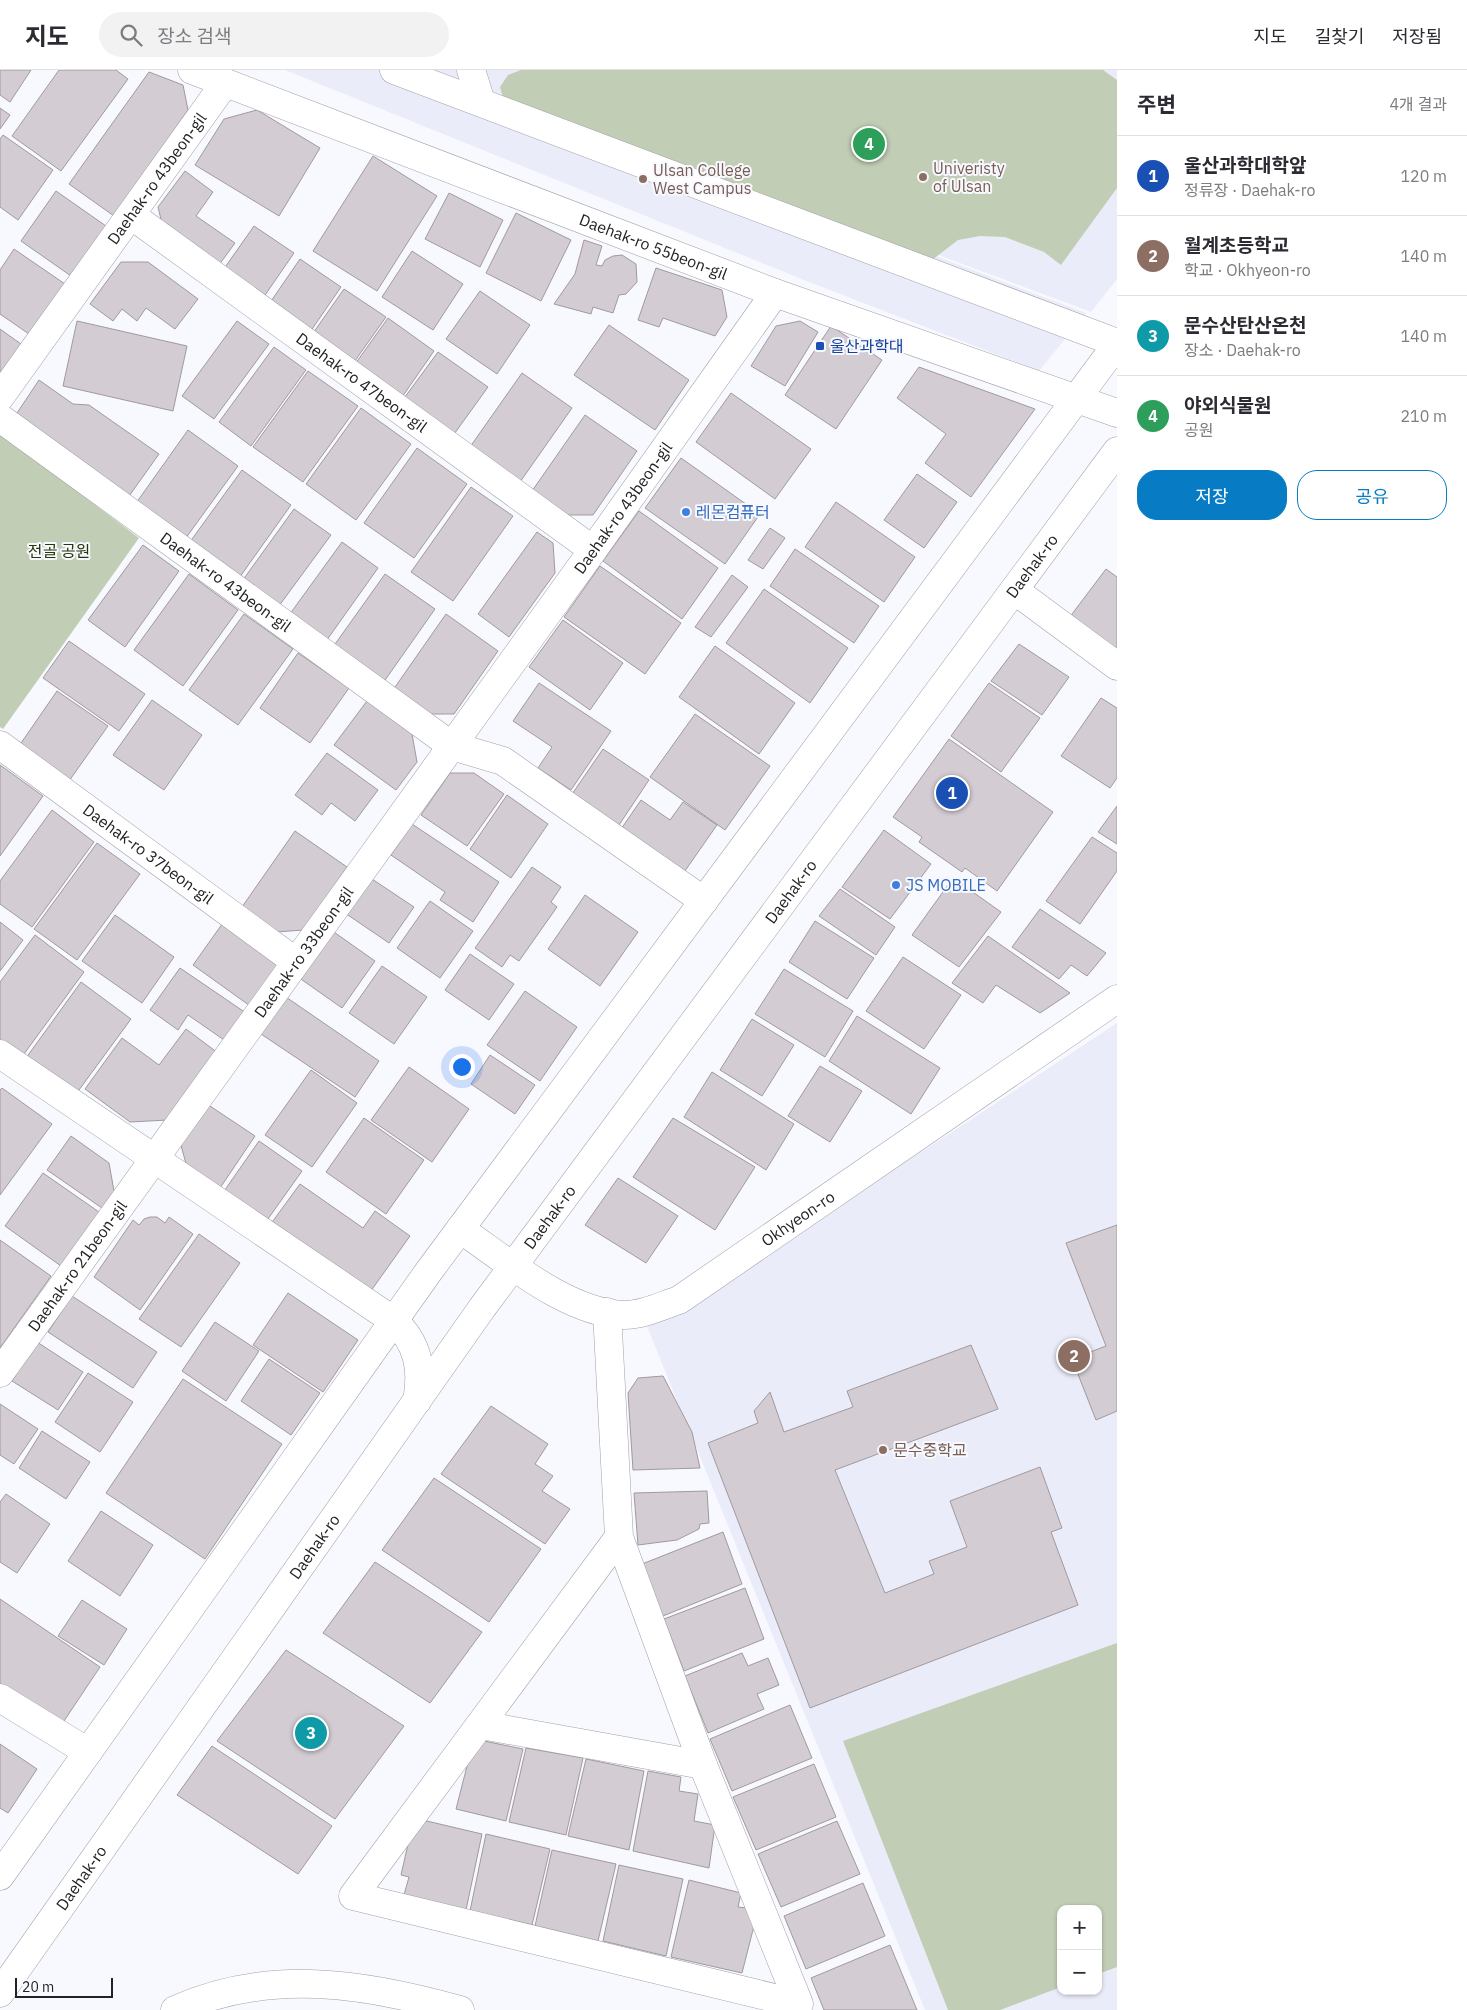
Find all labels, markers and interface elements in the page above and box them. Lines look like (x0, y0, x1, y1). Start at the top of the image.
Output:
search box (99, 12, 449, 57)
text: 지도 (25, 20, 69, 52)
icon: search (117, 21, 145, 49)
text: 장소 검색 (157, 24, 232, 48)
text: 지도 (1254, 25, 1287, 48)
text: 길찾기 (1315, 25, 1364, 48)
text: 저장됨 (1392, 25, 1442, 48)
text: 주변 (1137, 90, 1176, 118)
text: 4개 결과 (1389, 94, 1447, 114)
street label: Daehak-ro 43beon-gil (103, 109, 211, 248)
pin: 4 (853, 125, 885, 163)
text: 울산과학대학앞 (1184, 153, 1306, 177)
place label: Univeristy of Ulsan (933, 158, 1005, 196)
place label: Ulsan College West Campus (653, 160, 751, 198)
text: 1 (1148, 166, 1158, 186)
text: 120 m (1400, 166, 1447, 186)
marker: Univeristy of Ulsan (917, 171, 929, 183)
marker: Ulsan College West Campus (637, 173, 649, 185)
text: 정류장 · Daehak-ro (1184, 180, 1315, 200)
street label: Daehak-ro 55beon-gil (577, 209, 730, 284)
text: 월계초등학교 (1184, 233, 1289, 257)
text: 2 (1148, 246, 1158, 266)
text: 140 m (1400, 246, 1447, 266)
text: 학교 · Okhyeon-ro (1184, 260, 1311, 280)
text: 문수산탄산온천 (1184, 313, 1306, 337)
text: 3 (1148, 326, 1158, 346)
text: 140 m (1400, 326, 1447, 346)
street label: Daehak-ro 47beon-gil (292, 328, 431, 436)
place label: 울산과학대 (830, 336, 904, 356)
marker: 울산과학대 (814, 340, 826, 352)
text: 장소 · Daehak-ro (1184, 340, 1301, 360)
text: 야외식물원 (1184, 393, 1271, 417)
text: 4 (1148, 406, 1158, 426)
text: 210 m (1400, 406, 1447, 426)
text: 공원 (1184, 420, 1213, 440)
street label: Daehak-ro 43beon-gil (569, 438, 676, 578)
button: 저장 (1137, 470, 1287, 520)
button: 공유 (1297, 470, 1447, 520)
place label: 레몬컴퓨터 (696, 502, 770, 522)
marker: 레몬컴퓨터 (680, 506, 692, 518)
street label: Daehak-ro 43beon-gil (156, 528, 295, 636)
street label: Daehak-ro (1002, 530, 1062, 602)
park label: 전골 공원 (28, 541, 90, 561)
pin: 1 (936, 774, 968, 812)
street label: Daehak-ro 37beon-gil (79, 799, 218, 908)
street label: Daehak-ro (760, 856, 821, 927)
place label: JS MOBILE (906, 875, 986, 895)
marker: JS MOBILE (890, 879, 902, 891)
street label: Daehak-ro 33beon-gil (249, 882, 357, 1021)
your location (449, 1054, 475, 1080)
street label: Daehak-ro (519, 1181, 580, 1253)
street label: Okhyeon-ro (757, 1186, 838, 1251)
street label: Daehak-ro 21beon-gil (23, 1196, 131, 1335)
pin: 2 (1058, 1337, 1090, 1375)
place label: 문수중학교 (893, 1440, 967, 1460)
marker: 문수중학교 (877, 1444, 889, 1456)
street label: Daehak-ro (285, 1510, 344, 1583)
pin: 3 (295, 1714, 327, 1752)
street label: Daehak-ro (51, 1841, 111, 1914)
map controls (1057, 1905, 1102, 1995)
button: + (1057, 1905, 1102, 1950)
button: − (1057, 1950, 1102, 1995)
scale bar (15, 1975, 112, 1998)
text: 20 m (22, 1978, 54, 1996)

